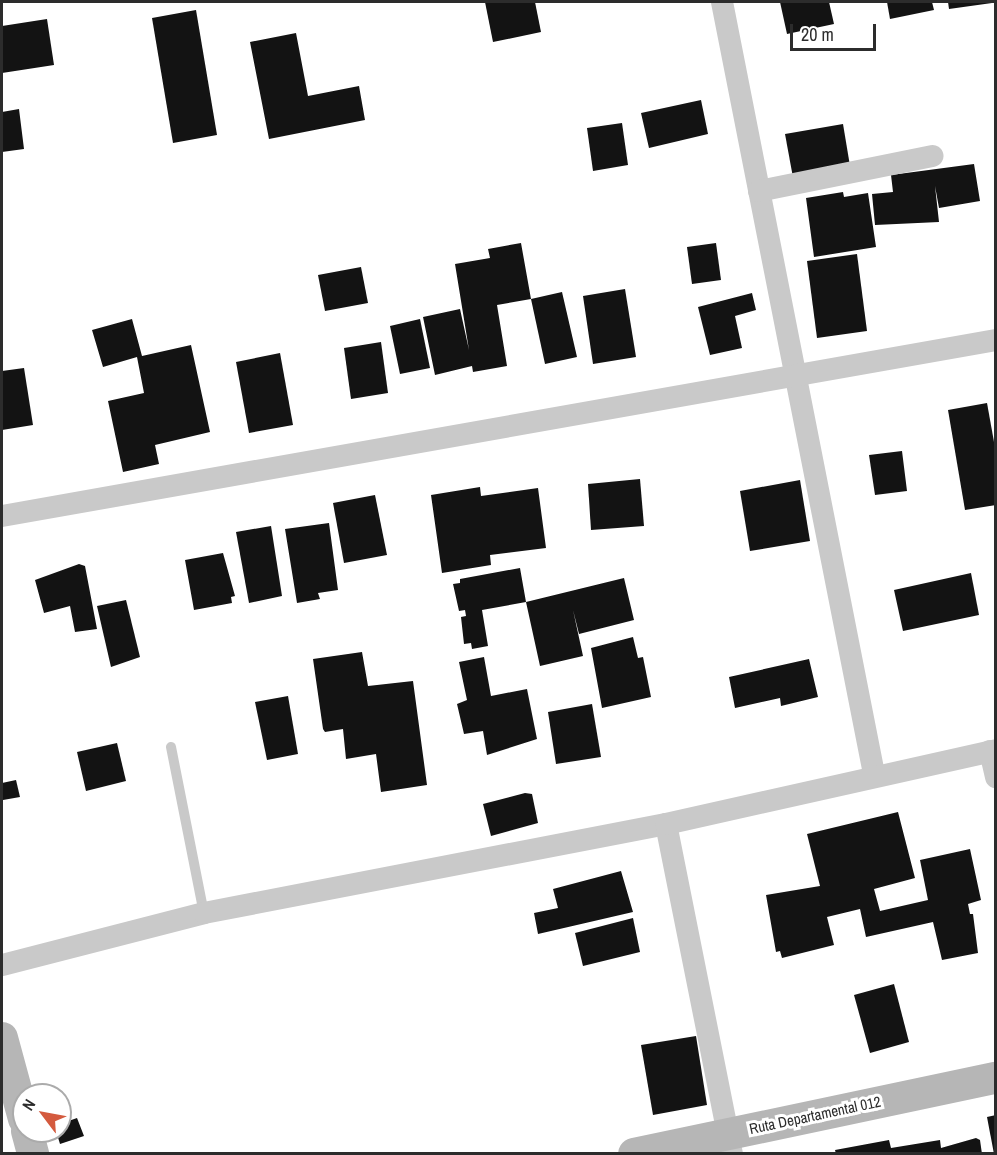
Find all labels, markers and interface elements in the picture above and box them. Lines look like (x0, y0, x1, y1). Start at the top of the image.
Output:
scale bar (793, 12, 878, 50)
text: 20 m (801, 22, 834, 47)
north arrow (12, 1083, 72, 1143)
street label: Ruta Departamental 012 (748, 1092, 882, 1138)
text: N (17, 1095, 40, 1114)

